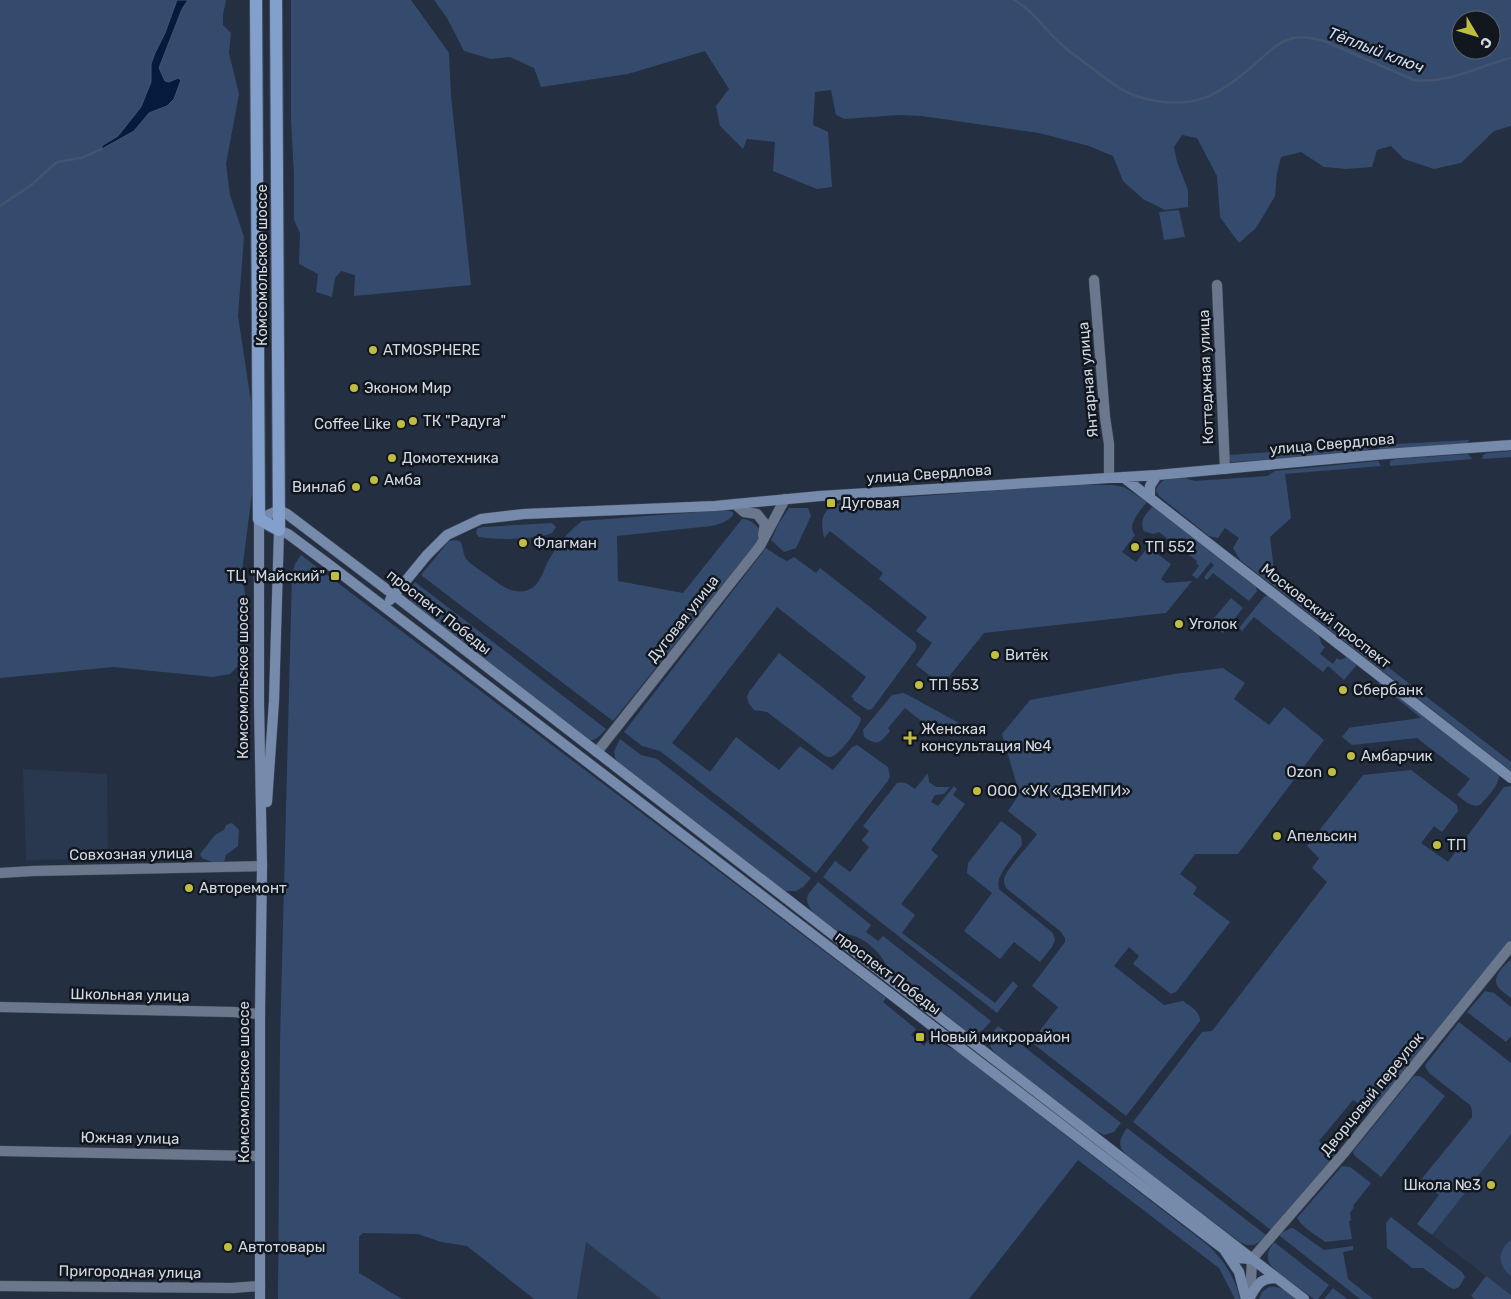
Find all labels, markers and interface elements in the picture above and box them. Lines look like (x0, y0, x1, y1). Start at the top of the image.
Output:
north arrow (1451, 10, 1501, 60)
water label: Тёплый ключ (1325, 23, 1427, 77)
text: С (1476, 34, 1496, 52)
street label: Комсомольское шоссе (253, 184, 271, 346)
street label: Коттеджная улица (1195, 309, 1217, 445)
street label: Янтарная улица (1074, 321, 1102, 439)
place label: ATMOSPHERE (383, 341, 480, 359)
marker: ATMOSPHERE (367, 344, 379, 356)
place label: Эконом Мир (364, 379, 452, 397)
marker: Эконом Мир (348, 382, 360, 394)
place label: ТК "Радуга" (423, 412, 506, 430)
place label: Coffee Like (314, 415, 391, 433)
marker: ТК "Радуга" (407, 415, 419, 427)
marker: Coffee Like (395, 418, 407, 430)
street label: улица Свердлова (1269, 430, 1395, 458)
place label: Домотехника (402, 449, 499, 467)
marker: Домотехника (386, 452, 398, 464)
street label: улица Свердлова (866, 461, 992, 487)
place label: Амба (384, 471, 421, 489)
marker: Амба (368, 474, 380, 486)
place label: Винлаб (292, 478, 346, 496)
marker: Винлаб (350, 481, 362, 493)
place label: Дуговая (841, 494, 900, 512)
marker: Дуговая (825, 497, 837, 509)
place label: Флагман (533, 534, 597, 552)
marker: Флагман (517, 537, 529, 549)
place label: ТП 552 (1145, 538, 1195, 556)
marker: ТП 552 (1129, 541, 1141, 553)
street label: Московский проспект (1258, 560, 1395, 672)
street label: проспект Победы (383, 566, 495, 658)
place label: ТЦ "Майский" (227, 567, 325, 585)
marker: ТЦ "Майский" (329, 570, 341, 582)
street label: Дуговая улица (643, 572, 723, 666)
street label: Комсомольское шоссе (234, 597, 252, 759)
place label: Уголок (1189, 615, 1237, 633)
marker: Уголок (1173, 618, 1185, 630)
place label: Витёк (1005, 646, 1048, 664)
marker: Витёк (989, 649, 1001, 661)
place label: ТП 553 (929, 676, 979, 694)
marker: ТП 553 (913, 679, 925, 691)
place label: Сбербанк (1353, 681, 1423, 699)
marker: Сбербанк (1337, 684, 1349, 696)
place label: Женская консультация №4 (921, 720, 1052, 755)
marker: Женская консультация №4 (903, 731, 917, 745)
place label: Амбарчик (1361, 747, 1433, 765)
marker: Амбарчик (1345, 750, 1357, 762)
place label: Ozon (1287, 763, 1322, 781)
marker: Ozon (1326, 766, 1338, 778)
place label: ООО «УК «ДЗЕМГИ» (987, 782, 1131, 800)
marker: ООО «УК «ДЗЕМГИ» (971, 785, 983, 797)
place label: Апельсин (1287, 827, 1357, 845)
marker: Апельсин (1271, 830, 1283, 842)
place label: ТП (1447, 836, 1466, 854)
marker: ТП (1431, 839, 1443, 851)
street label: Совхозная улица (69, 844, 193, 864)
place label: Авторемонт (199, 879, 287, 897)
marker: Авторемонт (183, 882, 195, 894)
street label: проспект Победы (832, 927, 944, 1019)
street label: Школьная улица (70, 985, 190, 1005)
street label: Комсомольское шоссе (235, 1001, 253, 1163)
place label: Новый микрорайон (930, 1028, 1070, 1046)
street label: Дворцовый переулок (1317, 1029, 1427, 1159)
marker: Новый микрорайон (914, 1031, 926, 1043)
street label: Южная улица (81, 1128, 179, 1148)
place label: Школа №3 (1403, 1176, 1481, 1194)
marker: Школа №3 (1485, 1179, 1497, 1191)
place label: Автотовары (238, 1238, 325, 1256)
marker: Автотовары (222, 1241, 234, 1253)
street label: Пригородная улица (59, 1262, 201, 1282)

